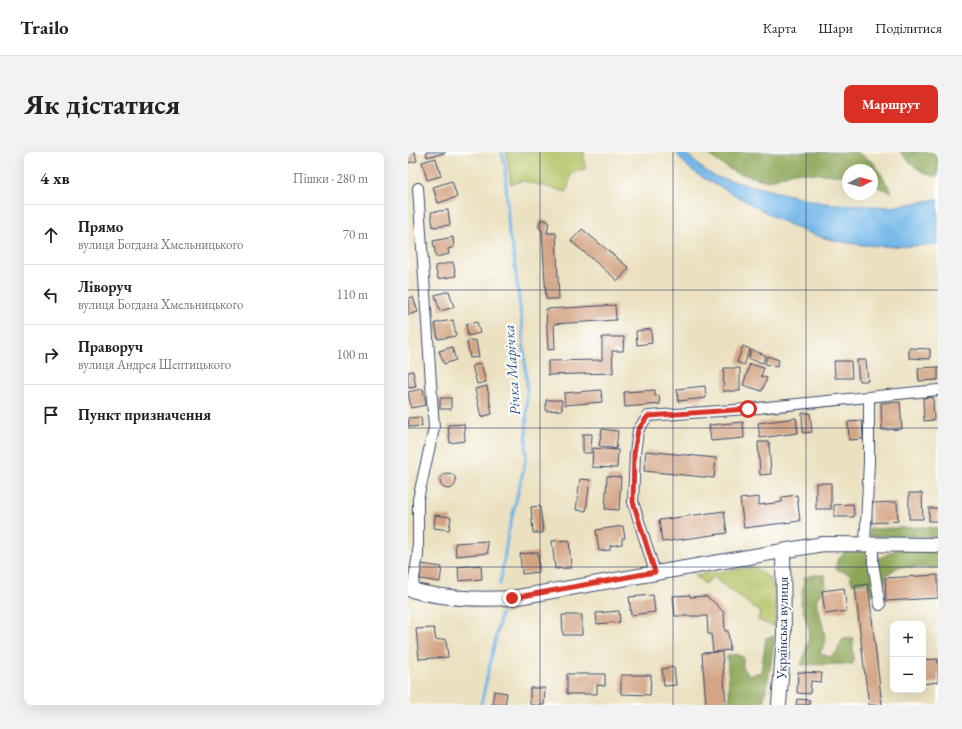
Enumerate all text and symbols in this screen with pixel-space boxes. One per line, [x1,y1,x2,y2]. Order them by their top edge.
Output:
text: Trailo [20,15,69,40]
text: Карта [763,19,796,37]
text: Шари [818,19,853,37]
text: Поділитися [875,19,942,37]
button: Маршрут [844,85,938,123]
text: Як дістатися [24,86,180,122]
north arrow [842,164,878,200]
text: 4 хв [40,167,70,189]
text: Пішки · 280 m [293,170,368,187]
text: Прямо [78,217,123,236]
icon: ahead [40,224,62,246]
text: 70 m [343,226,368,243]
text: вулиця Богдана Хмельницького [78,236,243,253]
text: Ліворуч [78,277,132,296]
icon: left [40,284,62,306]
text: 110 m [337,286,368,303]
text: вулиця Богдана Хмельницького [78,296,243,313]
water label: Річка Марічка [499,324,524,416]
text: Праворуч [78,337,143,356]
icon: right [40,344,62,366]
text: 100 m [337,346,368,363]
text: вулиця Андрея Шептицького [78,356,231,373]
route start [739,400,757,418]
icon: arrive [40,404,62,426]
text: Пункт призначення [78,405,211,424]
street label: Українська вулиця [772,577,792,680]
route end [503,589,521,607]
map controls [890,621,926,693]
button: + [890,621,926,657]
button: − [890,657,926,693]

